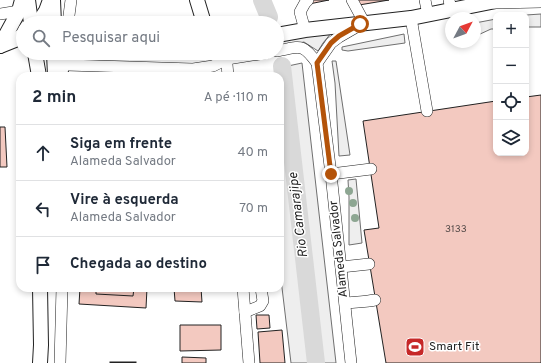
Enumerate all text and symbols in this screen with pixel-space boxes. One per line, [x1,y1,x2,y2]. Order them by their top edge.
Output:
north arrow [445,12,481,48]
map controls [493,12,529,156]
button: + [493,12,529,48]
route start [351,15,369,33]
search box [16,16,284,60]
icon: search [30,27,52,49]
text: Pesquisar aqui [62,29,160,48]
button: − [493,48,529,84]
button: locate [493,84,529,120]
text: 2 min [32,87,76,109]
text: A pé · 110 m [204,90,268,106]
button: layers [493,120,529,156]
text: Siga em frente [70,135,172,154]
icon: ahead [32,142,54,164]
text: 40 m [238,145,268,161]
text: Alameda Salvador [70,154,176,170]
route end [322,165,340,183]
water label: Rio Camarajipe [286,171,312,258]
text: Vire à esquerda [70,191,179,210]
icon: left [32,198,54,220]
street label: Alameda Salvador [326,199,352,298]
text: 70 m [239,201,268,217]
text: Alameda Salvador [70,210,176,226]
house number: 3133 [445,223,467,236]
icon: arrive [32,254,54,276]
text: Chegada ao destino [70,255,207,274]
sports icon: Smart Fit [404,336,426,358]
place label: Smart Fit [429,339,479,355]

